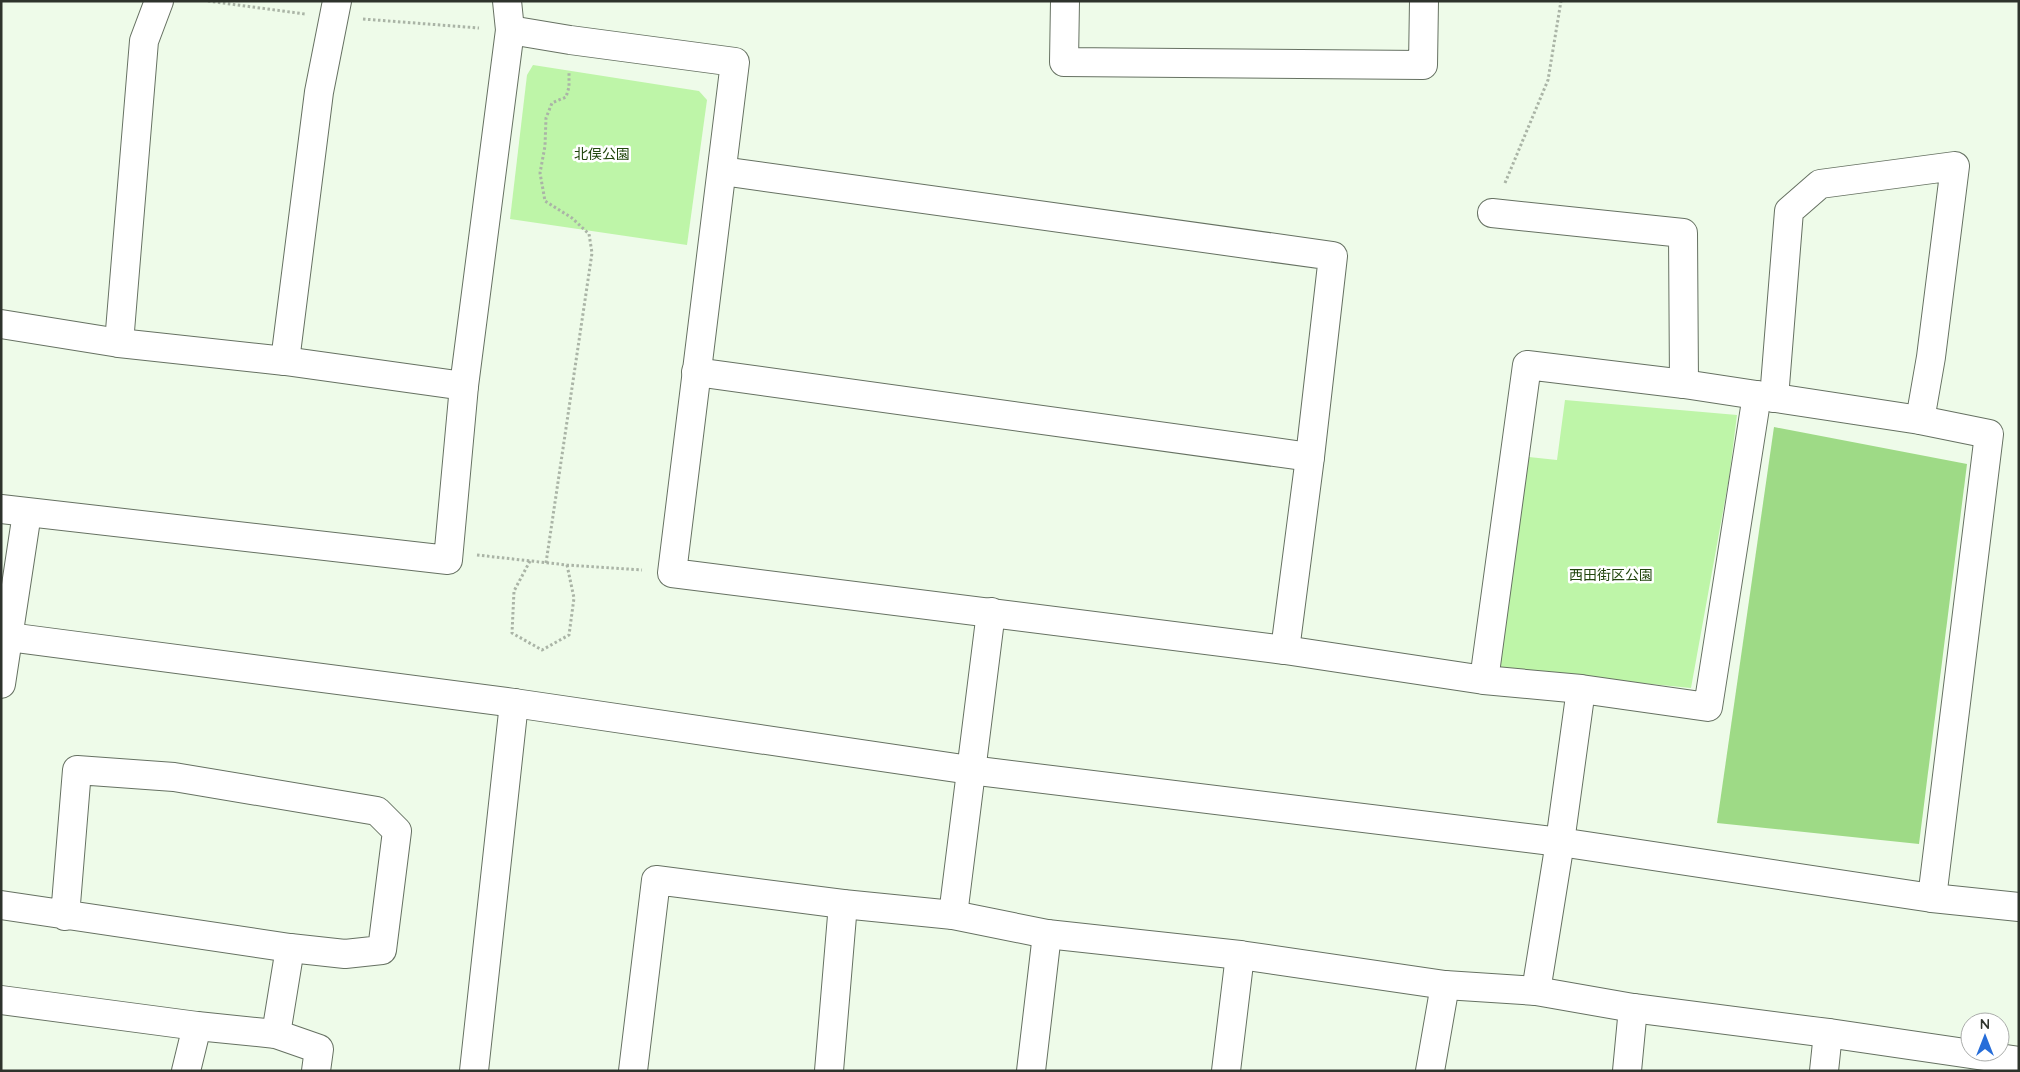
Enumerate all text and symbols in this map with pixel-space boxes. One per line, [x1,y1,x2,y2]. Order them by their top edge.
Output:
park label: 北俣公園 [574,145,630,163]
park label: 西田街区公園 [1569,566,1653,584]
north arrow [1960,1012,2010,1062]
text: N [1980,1015,1990,1033]

